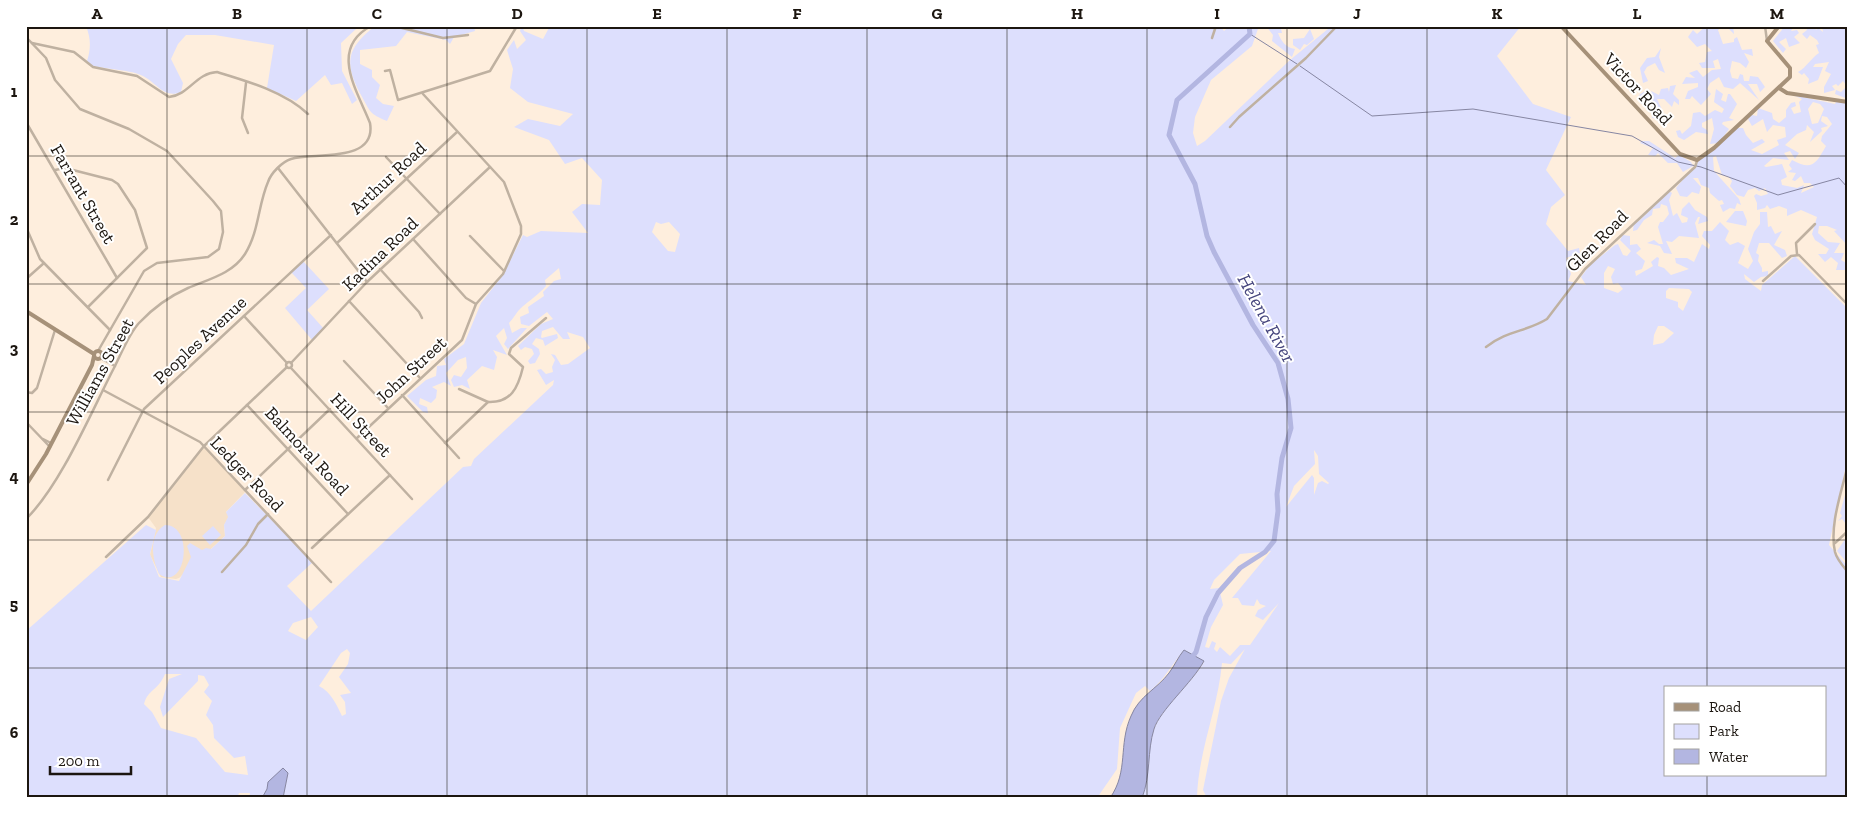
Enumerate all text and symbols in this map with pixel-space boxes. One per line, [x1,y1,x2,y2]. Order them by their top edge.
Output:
text: A [92,4,103,23]
text: B [232,4,242,23]
text: C [372,4,382,23]
text: D [511,4,523,23]
text: E [652,4,662,23]
text: F [792,4,802,23]
text: G [932,4,943,23]
text: H [1071,4,1083,23]
text: I [1214,4,1220,23]
text: J [1353,4,1361,23]
text: K [1492,4,1503,23]
text: L [1633,4,1642,23]
text: M [1770,4,1784,23]
street label: Victor Road [1598,48,1677,130]
text: 1 [11,82,18,101]
street label: Arthur Road [345,137,431,219]
street label: Farrant Street [46,141,120,248]
street label: Glen Road [1561,205,1633,277]
text: 2 [10,210,19,229]
street label: Kadina Road [337,212,423,296]
water label: Helena River [1233,270,1301,367]
street label: Peoples Avenue [149,291,251,389]
street label: Williams Street [61,314,139,430]
street label: John Street [371,331,451,408]
text: 3 [10,339,19,358]
street label: Hill Street [326,388,396,462]
street label: Balmoral Road [260,402,354,500]
street label: Ledger Road [206,432,289,516]
text: 4 [9,467,19,486]
text: 5 [10,595,18,614]
legend [1664,686,1826,776]
text: Road [1709,698,1742,716]
text: Park [1709,722,1739,740]
text: 6 [10,723,19,742]
scale bar [50,744,131,776]
text: Water [1709,748,1749,766]
text: 200 m [58,752,99,770]

